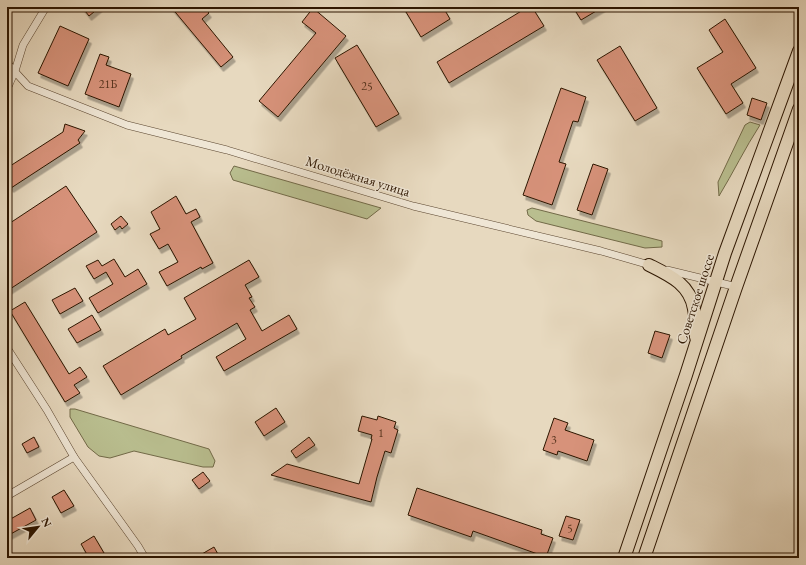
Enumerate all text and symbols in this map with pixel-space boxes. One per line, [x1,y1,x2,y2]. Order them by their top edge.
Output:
house number: 21Б [99,76,117,92]
house number: 25 [361,78,373,94]
street label: Молодёжная улица [304,152,413,201]
street label: Советское шоссе [672,251,718,346]
house number: 1 [378,425,384,441]
house number: 3 [551,432,557,448]
north arrow [18,507,58,547]
text: N [38,515,55,530]
house number: 5 [567,520,573,536]

